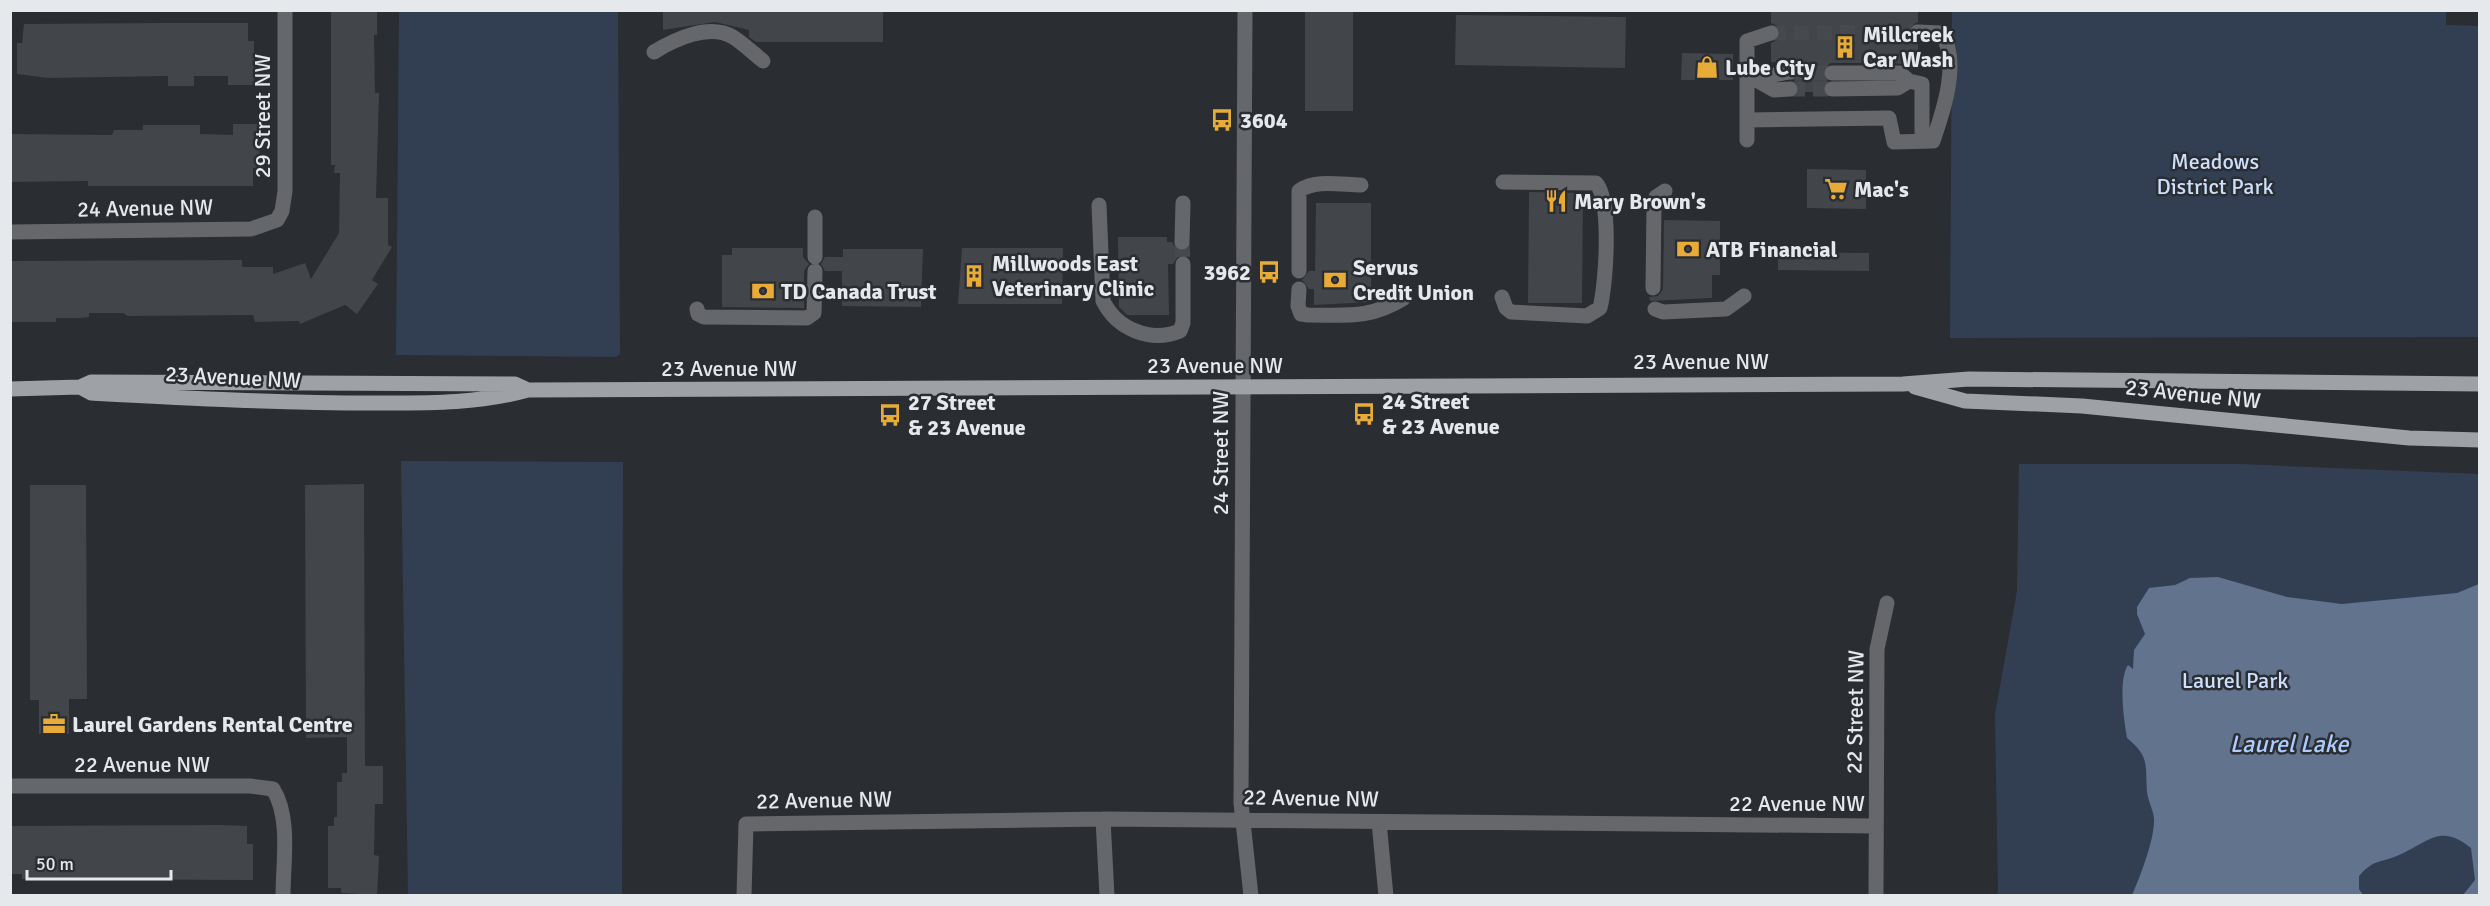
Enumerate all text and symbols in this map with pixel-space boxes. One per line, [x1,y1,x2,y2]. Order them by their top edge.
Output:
place label: Millcreek Car Wash [1863,21,1954,73]
building icon: Millcreek Car Wash [1832,34,1858,60]
street label: 29 Street NW [249,54,276,178]
shop icon: Lube City [1694,54,1720,80]
place label: Lube City [1725,54,1815,81]
bus stop icon: 3604 [1209,107,1235,133]
place label: 3604 [1240,107,1288,134]
park label: Meadows District Park [2156,148,2274,200]
supermarket icon: Mac's [1823,176,1849,202]
place label: Mac's [1854,176,1909,203]
restaurant icon: Mary Brown's [1543,188,1569,214]
place label: Mary Brown's [1574,188,1706,215]
street label: 24 Avenue NW [77,193,213,223]
bank icon: ATB Financial [1675,236,1701,262]
place label: ATB Financial [1706,236,1837,263]
place label: Millwoods East Veterinary Clinic [992,250,1154,302]
place label: Servus Credit Union [1353,254,1474,306]
place label: 3962 [1203,259,1251,286]
bus stop icon: 3962 [1256,259,1282,285]
building icon: Millwoods East Veterinary Clinic [961,263,987,289]
bank icon: Servus Credit Union [1322,267,1348,293]
bank icon: TD Canada Trust [750,278,776,304]
place label: TD Canada Trust [781,278,937,305]
street label: 23 Avenue NW [1633,348,1769,375]
street label: 23 Avenue NW [1147,352,1283,379]
street label: 23 Avenue NW [661,355,797,382]
street label: 23 Avenue NW [164,360,302,394]
street label: 23 Avenue NW [2124,373,2262,415]
place label: 24 Street & 23 Avenue [1382,388,1500,440]
place label: 27 Street & 23 Avenue [908,389,1026,441]
street label: 24 Street NW [1207,391,1234,515]
bus stop icon: 24 Street & 23 Avenue [1351,401,1377,427]
bus stop icon: 27 Street & 23 Avenue [877,402,903,428]
street label: 22 Street NW [1840,649,1870,774]
park label: Laurel Park [2182,667,2288,694]
office icon: Laurel Gardens Rental Centre [41,711,67,737]
place label: Laurel Gardens Rental Centre [72,711,353,738]
water label: Laurel Lake [2230,729,2349,759]
street label: 22 Avenue NW [74,751,210,778]
street label: 22 Avenue NW [1243,783,1379,813]
street label: 22 Avenue NW [756,785,892,815]
street label: 22 Avenue NW [1729,790,1865,817]
scale bar [27,843,171,881]
text: 50 m [36,853,74,875]

